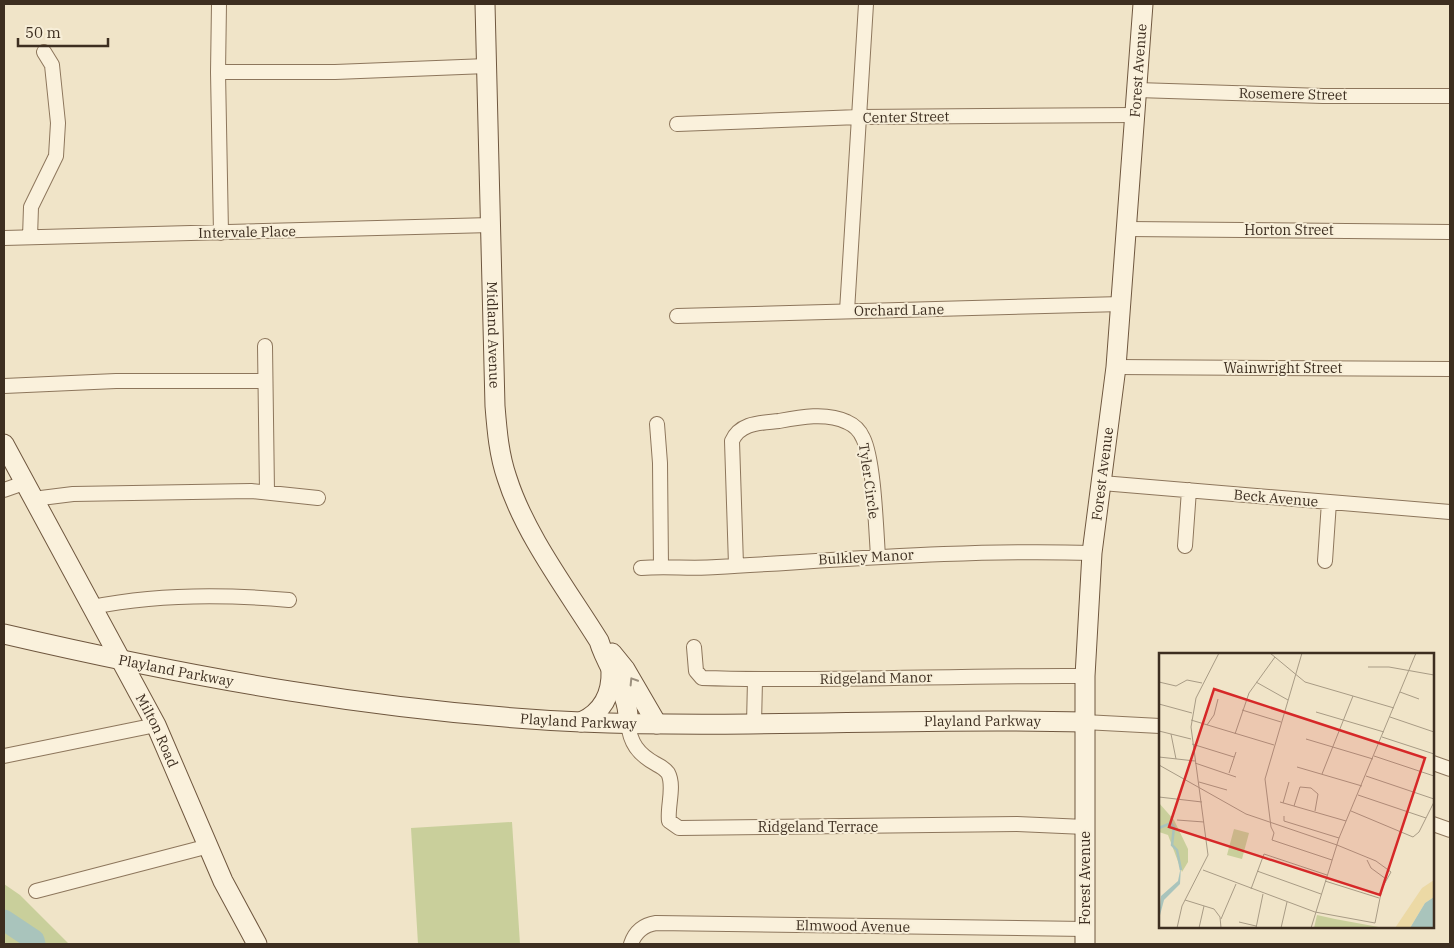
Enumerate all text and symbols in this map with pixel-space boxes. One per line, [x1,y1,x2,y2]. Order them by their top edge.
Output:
scale bar [18,15,108,47]
text: 50 m [25,23,61,42]
street label: Forest Avenue [1126,23,1151,118]
street label: Rosemere Street [1239,84,1347,104]
street label: Center Street [863,107,950,127]
street label: Horton Street [1244,221,1334,239]
street label: Intervale Place [198,222,296,242]
street label: Midland Avenue [483,281,504,389]
street label: Orchard Lane [854,300,944,320]
street label: Wainwright Street [1224,359,1343,377]
street label: Forest Avenue [1087,426,1117,522]
street label: Tyler Circle [855,442,883,520]
street label: Beck Avenue [1233,485,1319,511]
street label: Bulkley Manor [818,545,915,568]
street label: Playland Parkway [117,651,236,690]
inset map [1159,653,1434,928]
street label: Ridgeland Manor [819,668,933,688]
one-way arrow [629,678,639,687]
street label: Milton Road [132,691,182,771]
street label: Playland Parkway [520,709,638,733]
street label: Playland Parkway [924,712,1042,730]
street label: Ridgeland Terrace [758,818,878,836]
street label: Forest Avenue [1076,831,1094,925]
street label: Elmwood Avenue [796,916,910,936]

